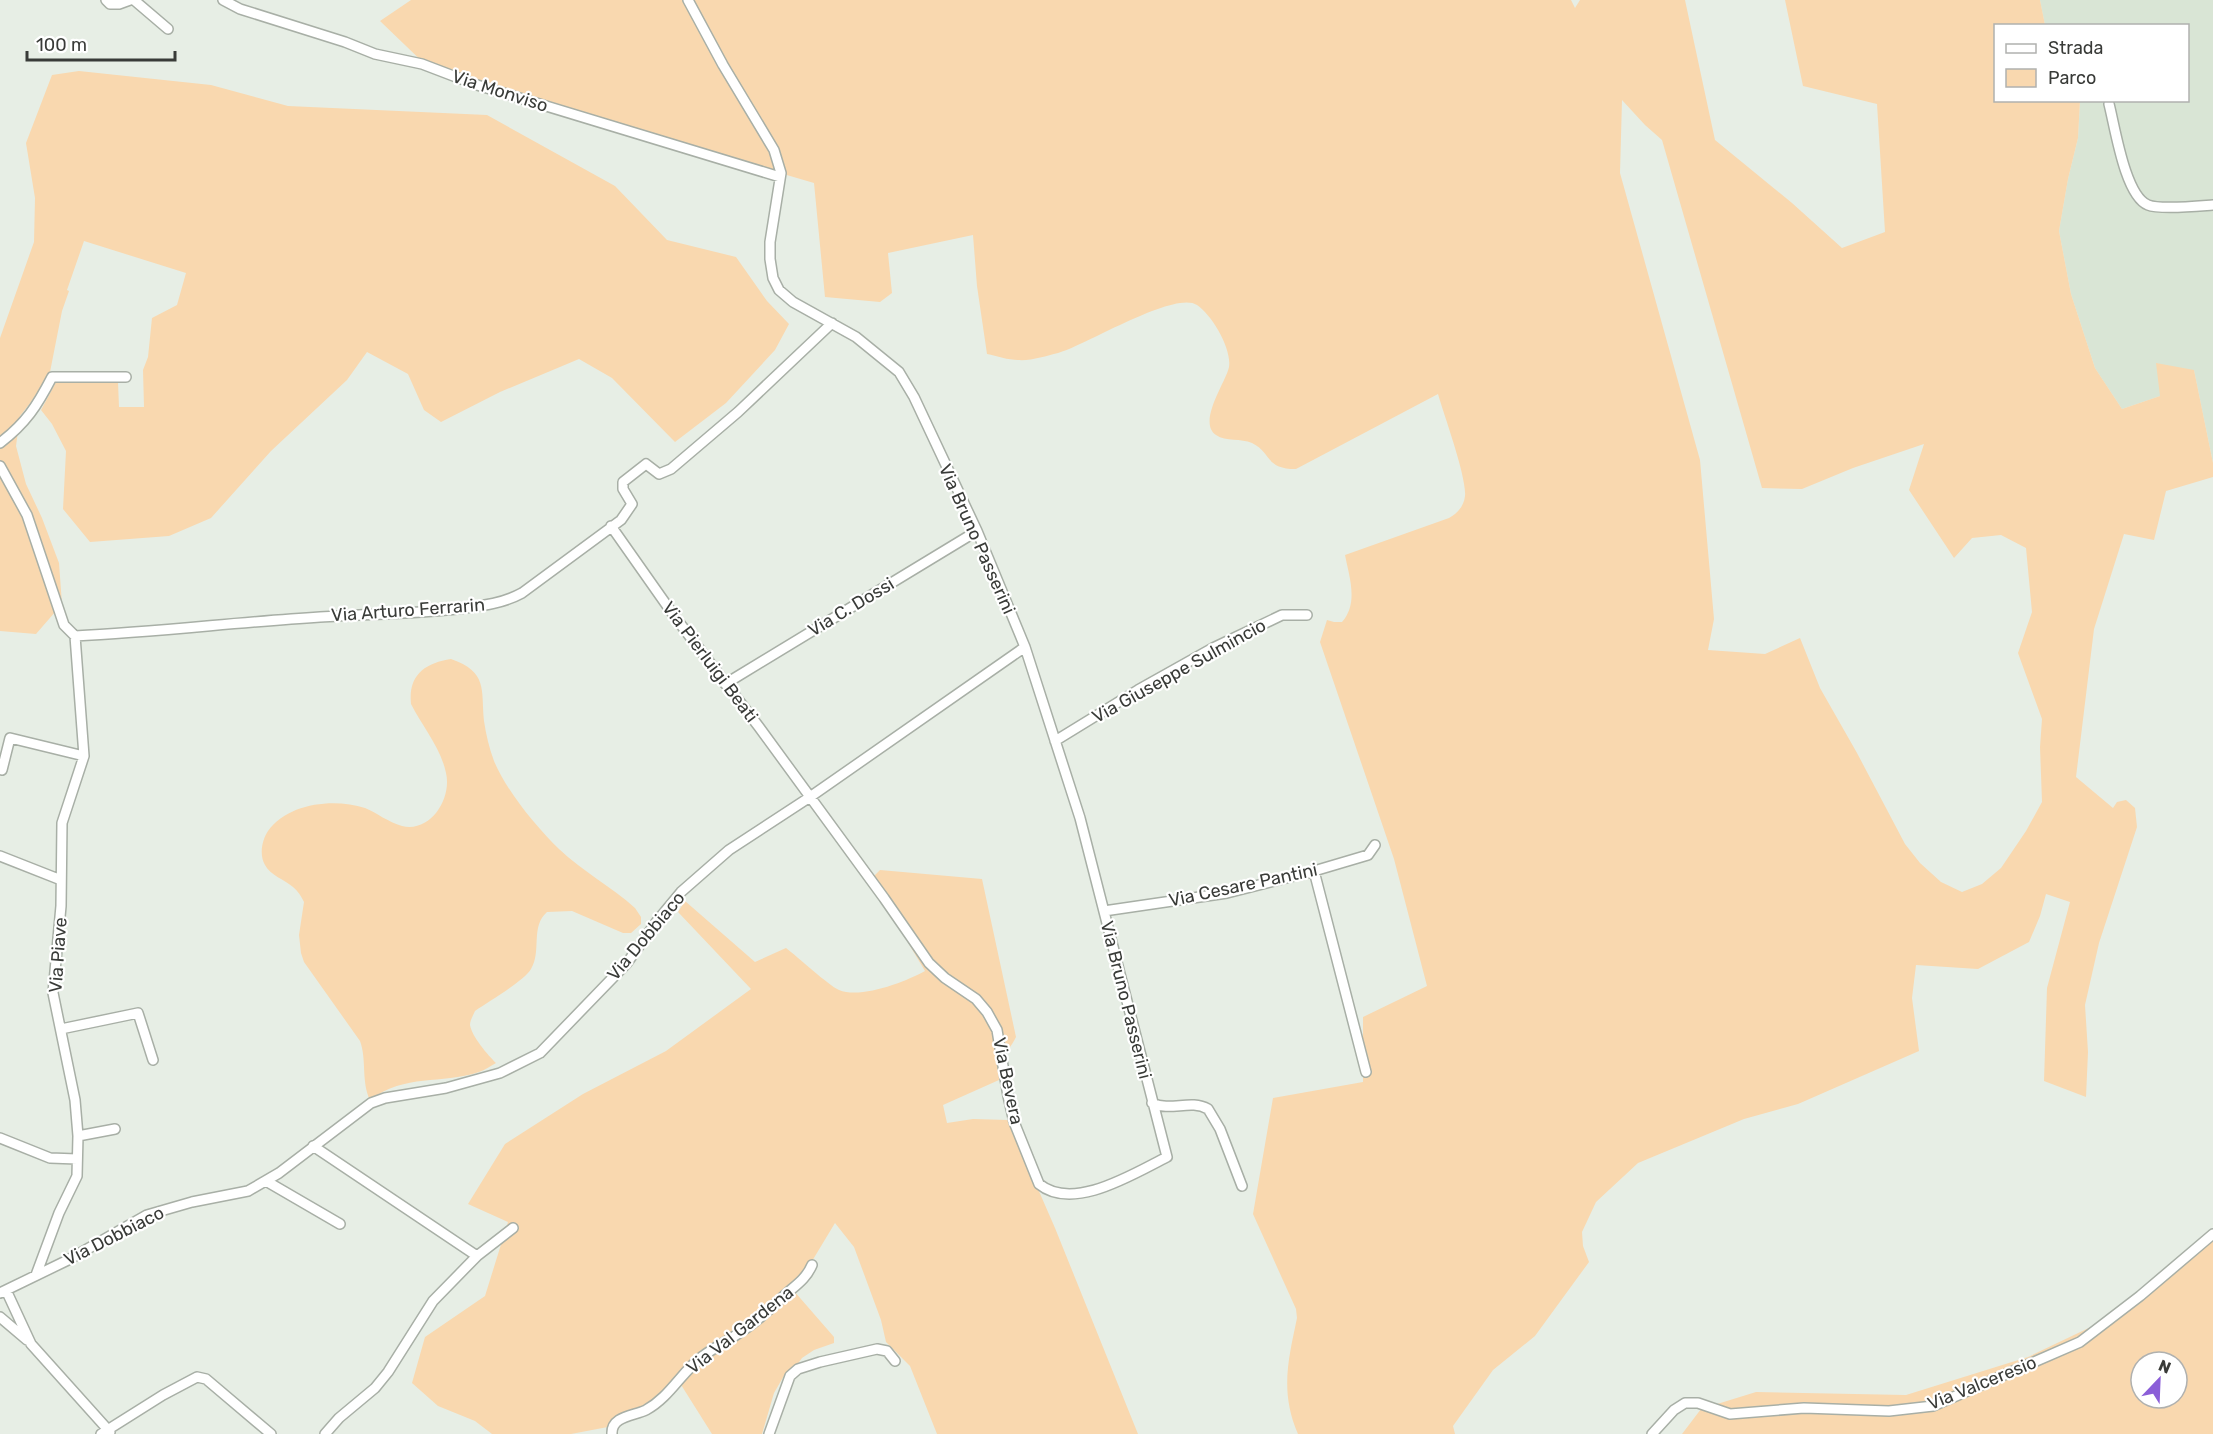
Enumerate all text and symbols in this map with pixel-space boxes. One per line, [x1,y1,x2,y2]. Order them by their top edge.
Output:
scale bar [27,24,176,62]
legend [1994,24,2189,102]
text: 100 m [36,34,87,56]
text: Strada [2048,37,2104,59]
street label: Via Monviso [449,65,551,117]
text: Parco [2048,67,2096,89]
street label: Via Bruno Passerini [934,461,1020,617]
street label: Via C. Dossi [804,573,898,641]
street label: Via Arturo Ferrarin [330,594,486,626]
street label: Via Pierluigi Beati [657,597,763,727]
street label: Via Giuseppe Sulmincio [1088,614,1270,728]
street label: Via Cesare Pantini [1167,858,1319,912]
street label: Via Dobbiaco [602,887,690,985]
street label: Via Piave [44,916,72,994]
street label: Via Bruno Passerini [1096,919,1156,1081]
street label: Via Bevera [988,1035,1028,1127]
street label: Via Dobbiaco [60,1201,168,1271]
street label: Via Val Gardena [682,1281,798,1379]
north arrow [2129,1350,2189,1410]
street label: Via Valceresio [1924,1351,2040,1415]
text: N [2156,1356,2174,1378]

